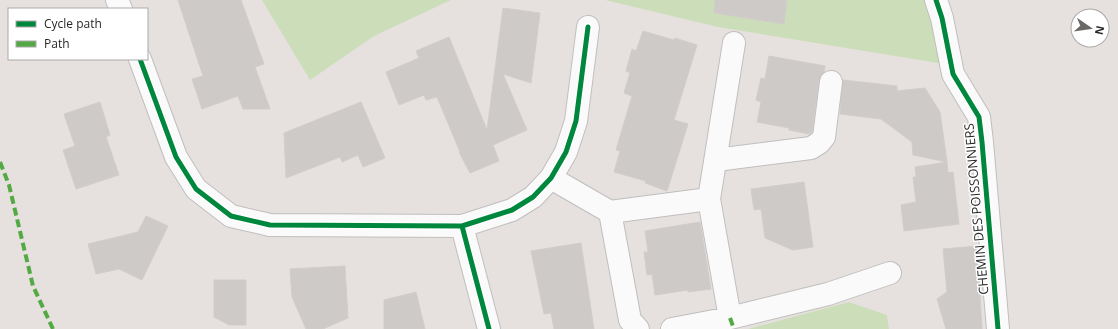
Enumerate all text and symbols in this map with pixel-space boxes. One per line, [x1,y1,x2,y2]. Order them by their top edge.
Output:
legend [8,8,148,60]
north arrow [1070,8,1110,48]
text: Cycle path [44,15,102,32]
text: N [1092,24,1109,36]
text: Path [44,35,70,52]
street label: CHEMIN DES POISSONNIERS [960,122,992,296]

